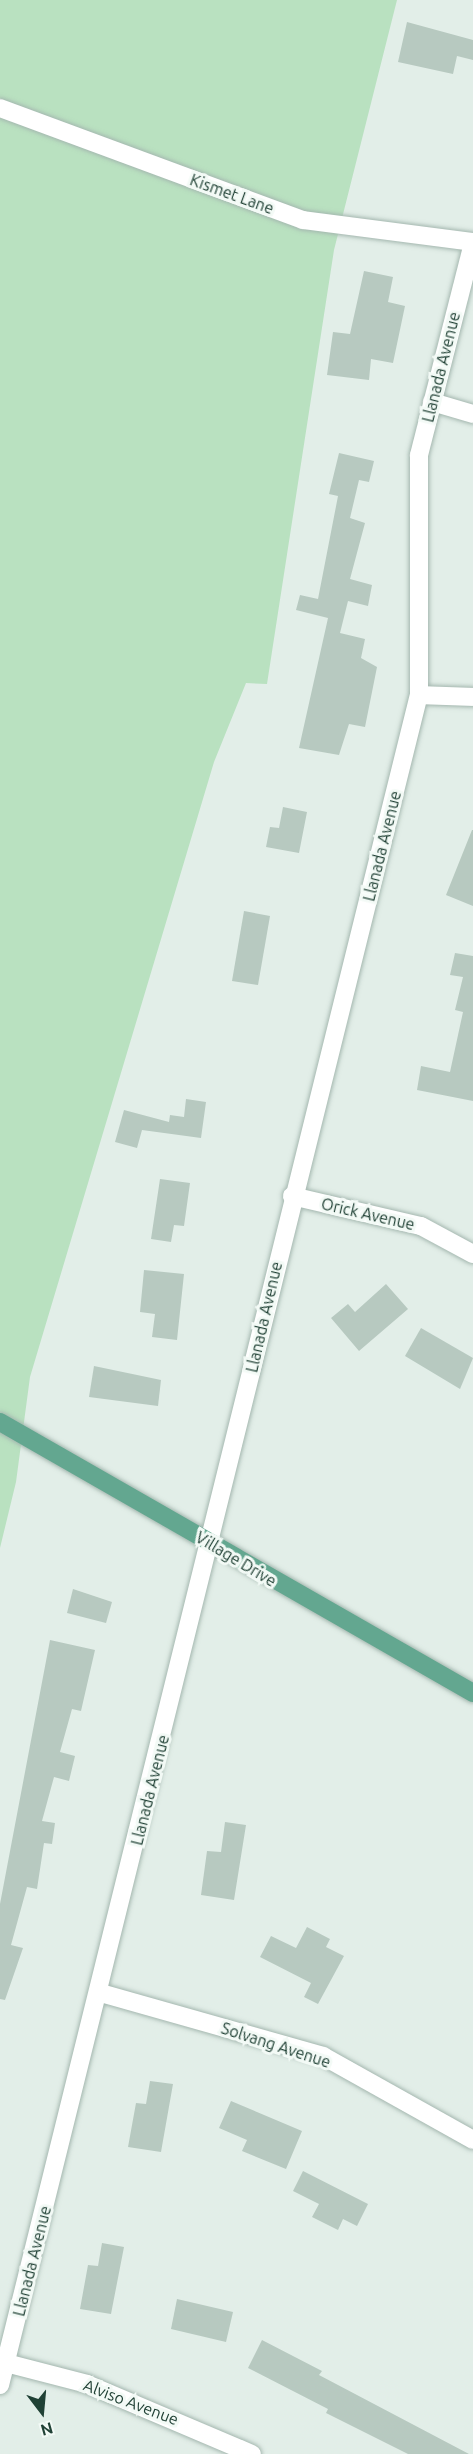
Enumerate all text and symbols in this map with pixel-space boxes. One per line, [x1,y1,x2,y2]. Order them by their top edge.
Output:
street label: Kismet Lane [187,170,277,218]
street label: Llanada Avenue [418,310,464,424]
street label: Llanada Avenue [359,789,405,903]
street label: Orick Avenue [319,1194,417,1234]
street label: Llanada Avenue [242,1260,286,1374]
street label: Village Drive [192,1527,280,1591]
street label: Llanada Avenue [127,1733,173,1847]
street label: Solvang Avenue [219,2018,333,2072]
street label: Llanada Avenue [9,2204,55,2318]
street label: Alviso Avenue [81,2375,181,2429]
north arrow [12,2382,72,2442]
text: N [39,2419,55,2440]

